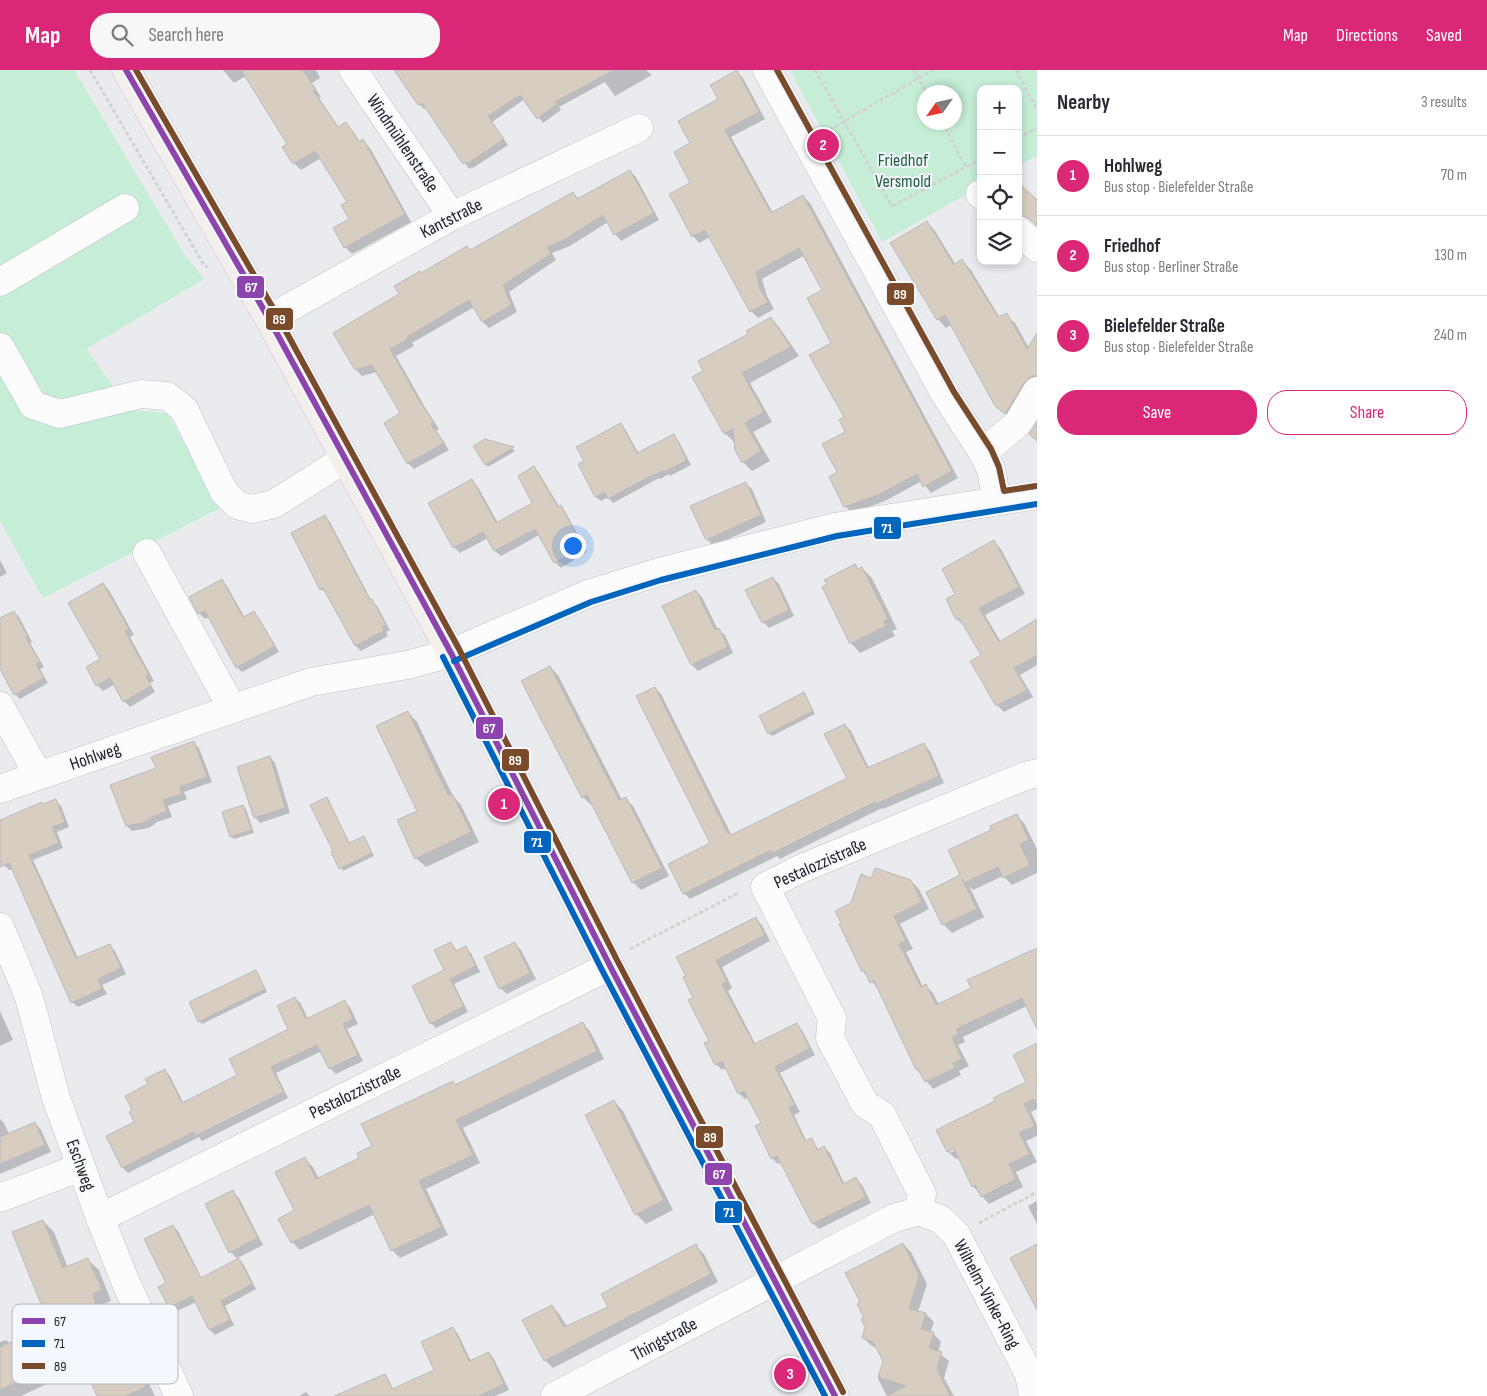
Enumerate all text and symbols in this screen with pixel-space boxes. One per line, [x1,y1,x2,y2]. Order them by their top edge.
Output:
search box [90,13,440,58]
text: Map [25,21,60,50]
icon: search [108,21,136,49]
text: Search here [148,24,224,47]
text: Map [1283,25,1308,46]
text: Directions [1336,25,1398,46]
text: Saved [1426,25,1462,46]
north arrow [917,85,962,130]
map controls [977,85,1022,265]
button: + [977,85,1022,130]
street label: Windmühlenstraße [362,90,443,196]
text: Nearby [1057,90,1110,115]
text: 3 results [1421,93,1467,112]
pin: 2 [807,126,839,164]
button: − [977,130,1022,175]
park label: Friedhof Versmold [875,150,931,192]
text: Hohlweg [1104,155,1162,178]
text: 1 [1070,166,1076,185]
text: 70 m [1441,166,1467,185]
button: locate [977,175,1022,220]
text: Bus stop · Bielefelder Straße [1104,178,1253,197]
street label: Kantstraße [417,194,486,243]
button: layers [977,220,1022,265]
text: Friedhof [1104,235,1161,258]
text: 2 [1069,246,1077,265]
text: 130 m [1435,246,1467,265]
text: Bus stop · Berliner Straße [1104,258,1238,277]
line badge: 67 [236,275,265,299]
text: 67 [245,279,258,296]
line badge: 89 [886,282,915,306]
text: 89 [893,286,907,303]
line badge: 89 [265,307,294,331]
text: 89 [272,311,286,328]
text: Bielefelder Straße [1104,315,1225,338]
text: 3 [1069,326,1077,345]
text: 240 m [1434,326,1467,345]
text: Bus stop · Bielefelder Straße [1104,338,1253,357]
button: Save [1057,390,1257,435]
button: Share [1267,390,1467,435]
line badge: 71 [873,516,902,540]
text: 71 [881,520,893,537]
your location [560,533,586,559]
line badge: 67 [475,716,504,740]
text: 67 [483,720,496,737]
street label: Hohlweg [67,738,123,775]
line badge: 89 [501,748,530,772]
text: 89 [508,752,522,769]
pin: 1 [488,785,520,823]
line badge: 71 [523,830,552,854]
text: 71 [531,834,543,851]
street label: Pestalozzistraße [771,834,870,893]
street label: Pestalozzistraße [306,1061,404,1124]
line badge: 89 [695,1125,724,1149]
text: 89 [703,1129,717,1146]
street label: Eschweg [62,1137,100,1194]
line badge: 67 [704,1162,733,1186]
text: 67 [713,1166,726,1183]
line badge: 71 [714,1200,743,1224]
text: 71 [723,1204,735,1221]
street label: Wilhelm-Vinke-Ring [949,1236,1024,1352]
legend [12,1304,178,1384]
text: 67 [54,1313,66,1330]
street label: Thingstraße [628,1313,701,1366]
text: 71 [54,1335,65,1352]
pin: 3 [774,1355,806,1393]
text: 89 [54,1358,66,1375]

